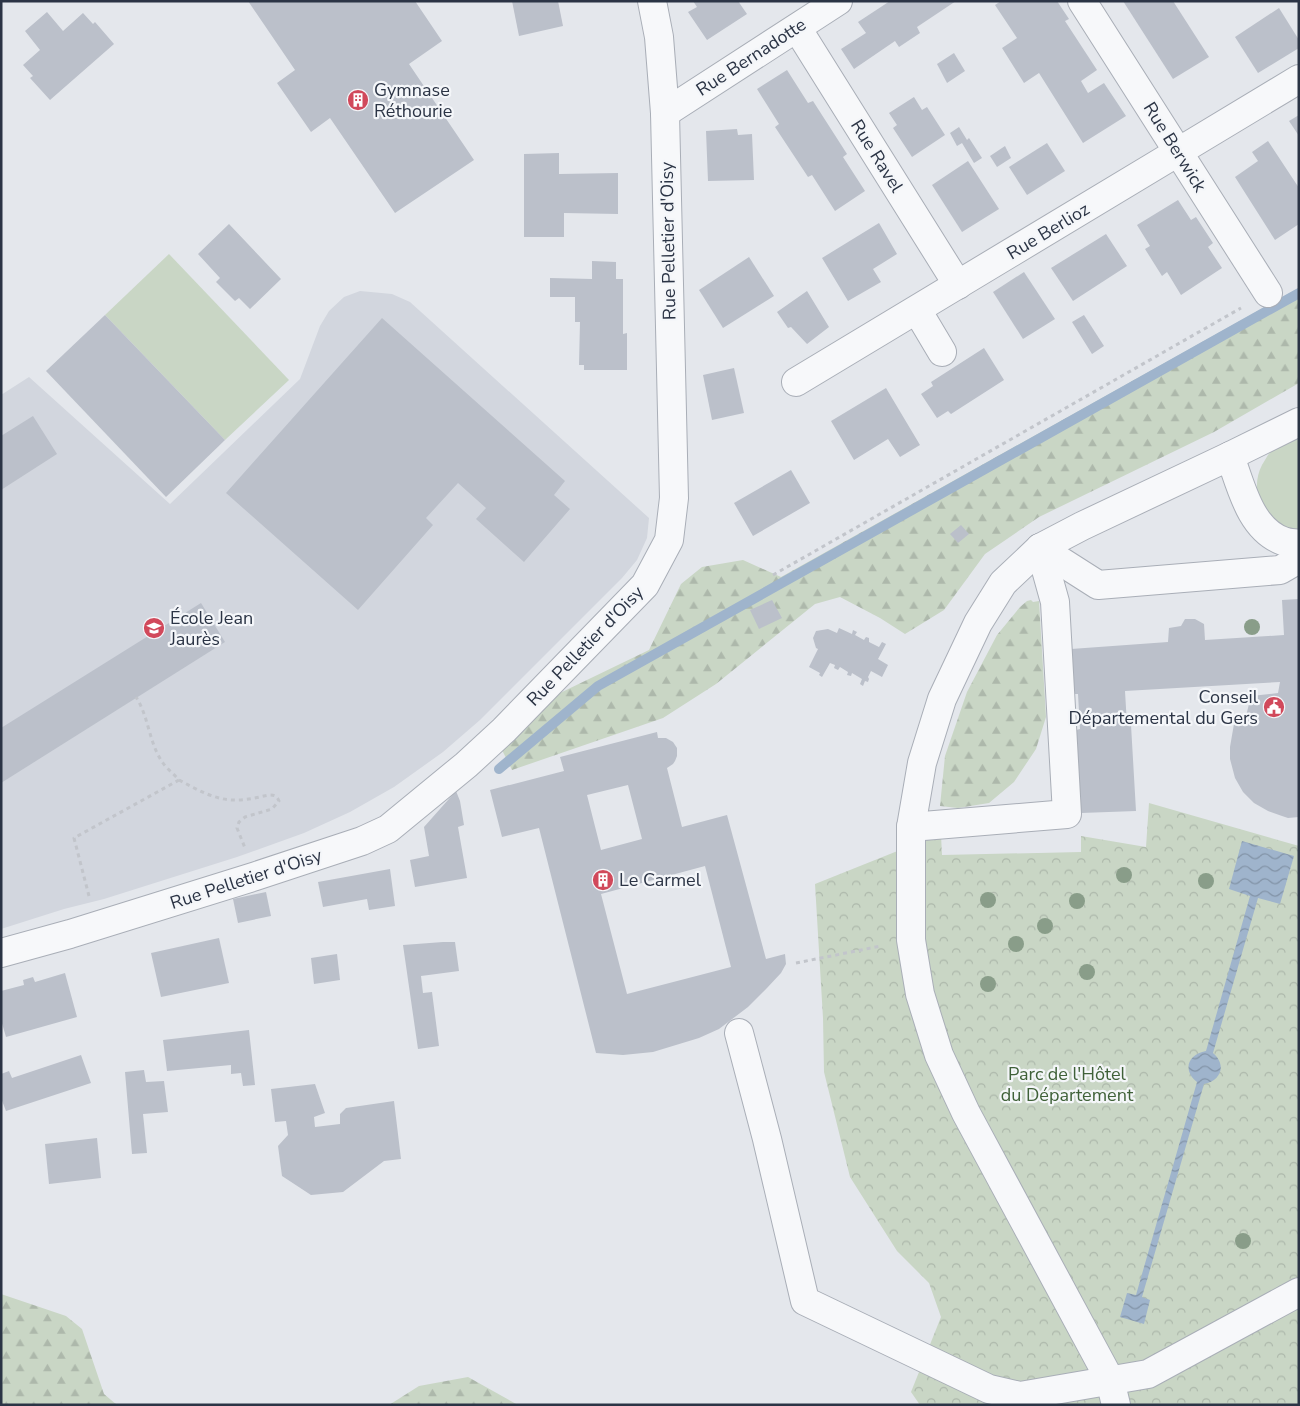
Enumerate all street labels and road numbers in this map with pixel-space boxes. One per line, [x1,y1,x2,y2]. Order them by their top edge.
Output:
street label: Rue Bernadotte [691,12,811,102]
street label: Rue Berwick [1138,98,1213,197]
street label: Rue Ravel [845,115,909,198]
street label: Rue Pelletier d'Oisy [655,161,681,320]
street label: Rue Berlioz [1002,197,1094,265]
street label: Rue Pelletier d'Oisy [521,580,649,711]
street label: Rue Pelletier d'Oisy [167,843,326,915]

